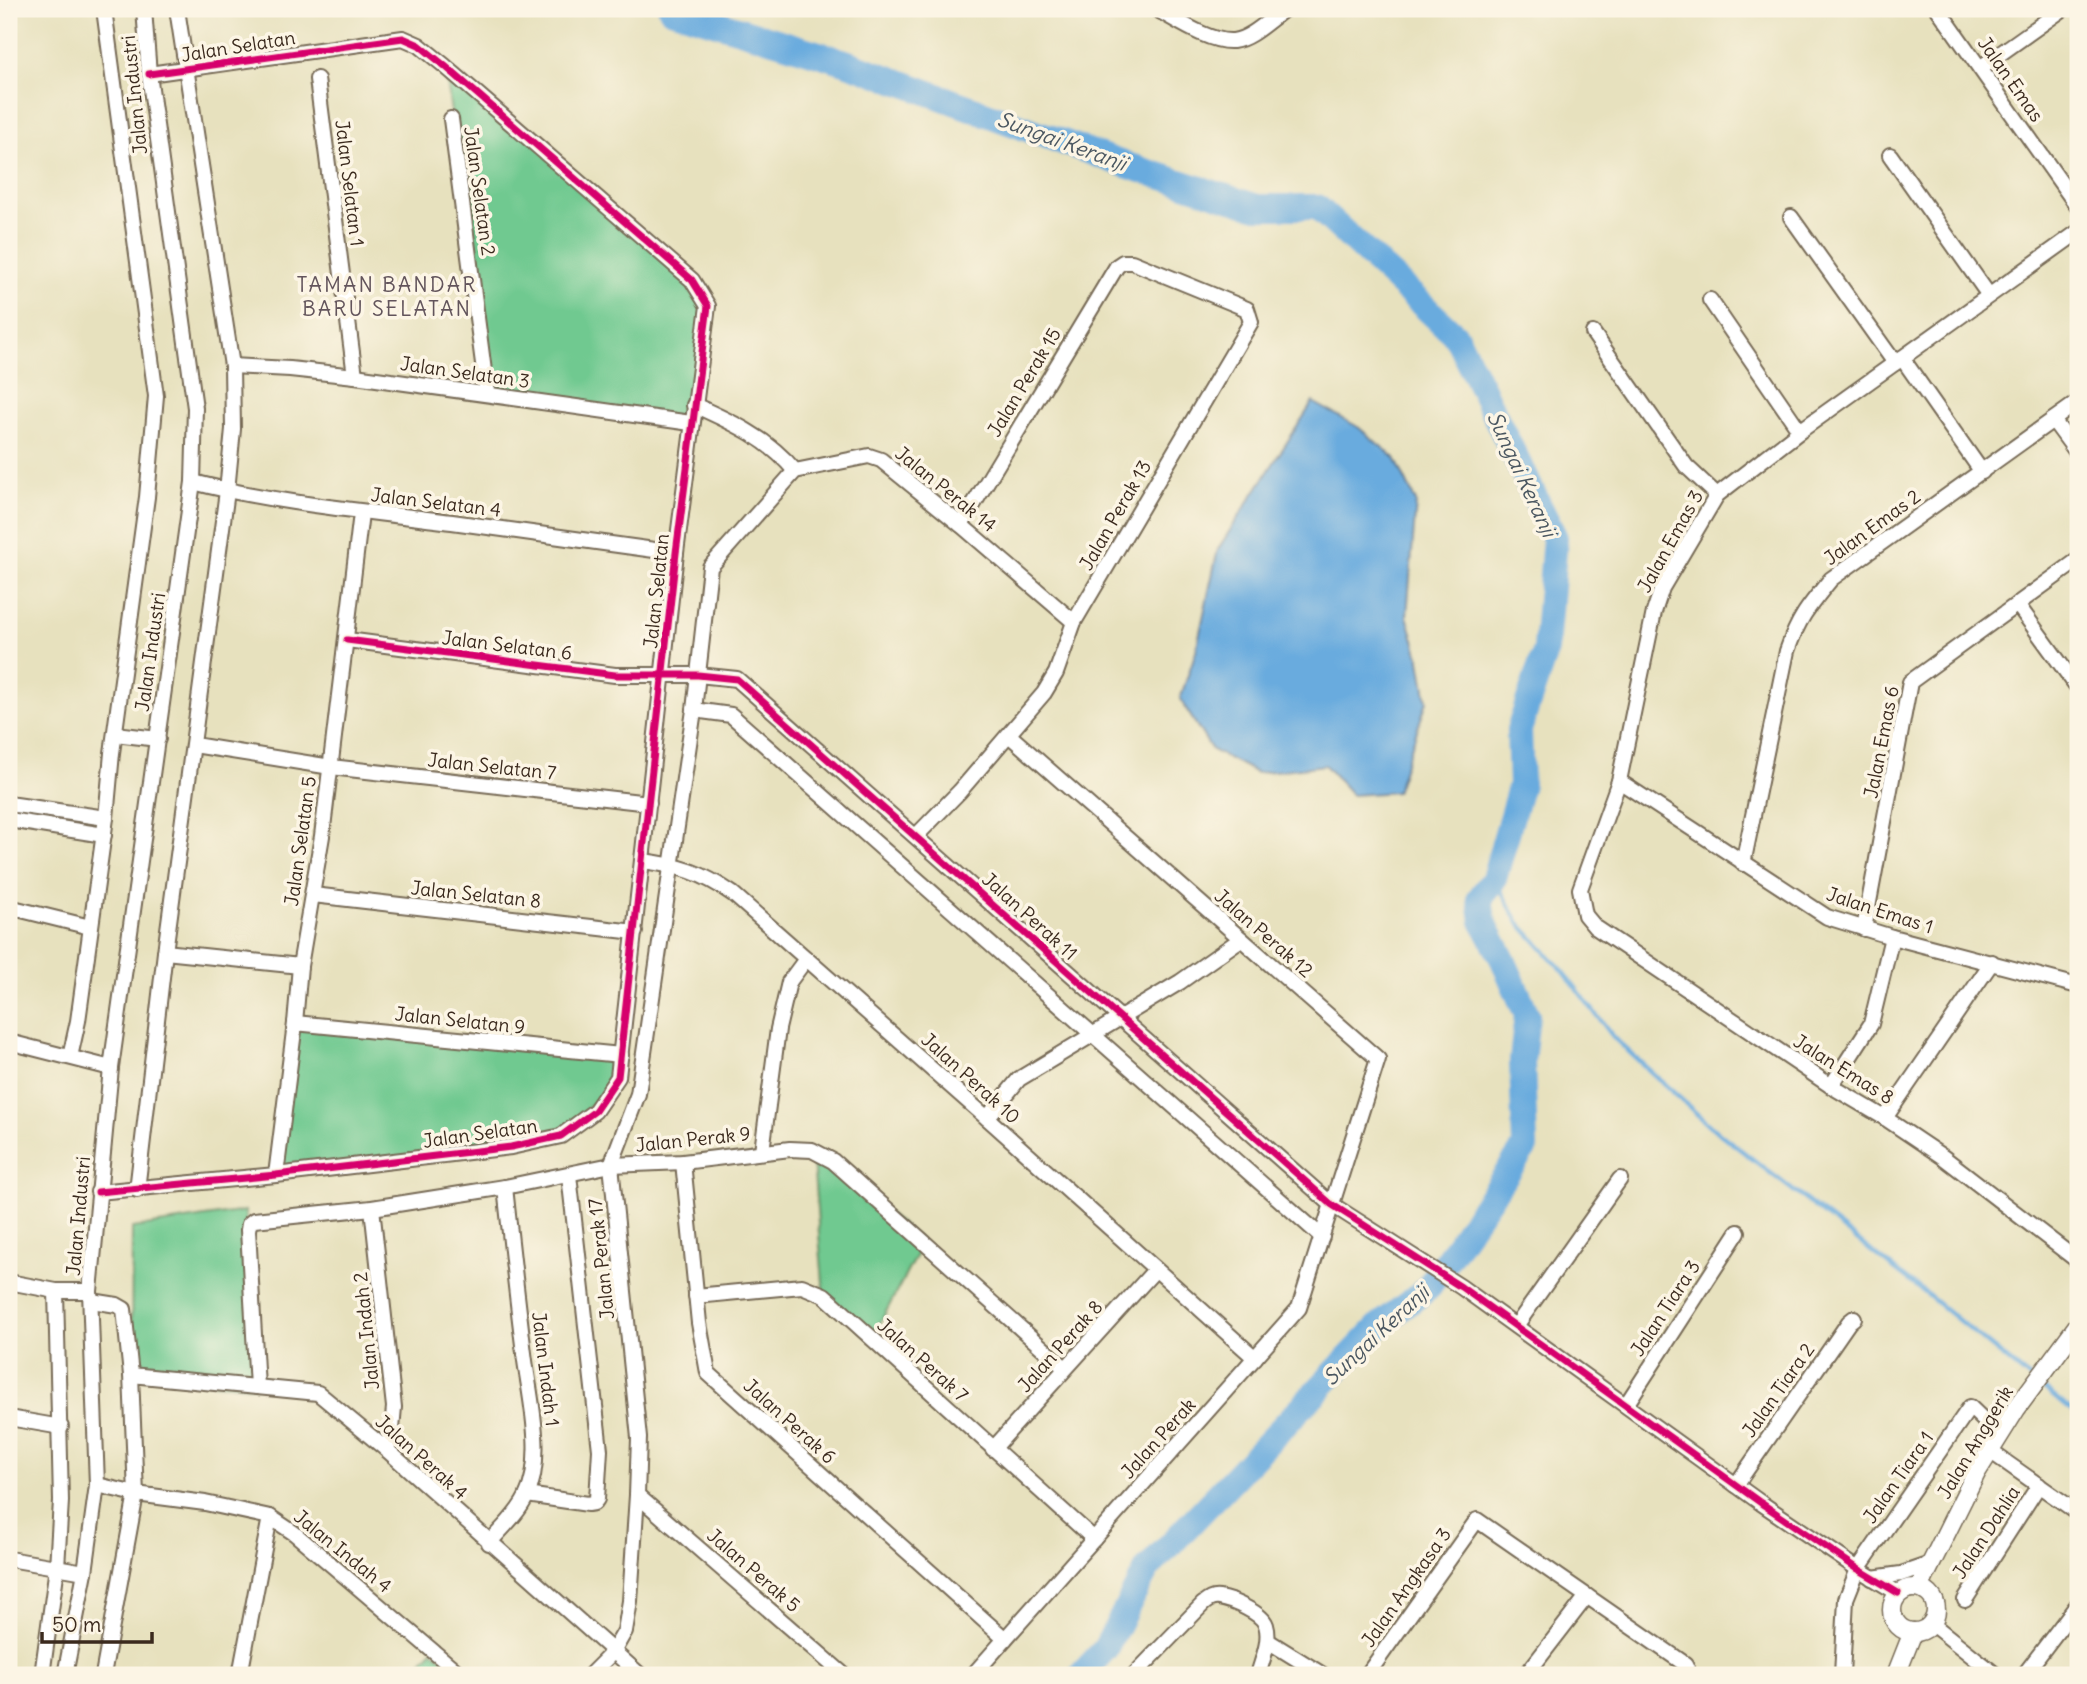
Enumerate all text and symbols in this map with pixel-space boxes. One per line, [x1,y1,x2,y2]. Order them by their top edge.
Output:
street label: Jalan Selatan [179,25,297,67]
street label: Jalan Emas [1973,32,2049,126]
street label: Jalan Industri [116,34,152,156]
water label: Sungai Keranji [994,105,1132,178]
street label: Jalan Selatan 1 [330,118,370,248]
street label: Jalan Selatan 2 [459,125,501,257]
district label: TAMAN BANDAR BARU SELATAN [296,271,478,322]
street label: Jalan Perak 15 [982,323,1066,441]
street label: Jalan Selatan 3 [399,351,531,393]
water label: Sungai Keranji [1481,407,1564,543]
street label: Jalan Perak 14 [891,441,1001,537]
street label: Jalan Perak 13 [1074,456,1156,574]
street label: Jalan Selatan 4 [370,482,502,522]
street label: Jalan Emas 2 [1819,484,1925,570]
street label: Jalan Emas 3 [1632,485,1708,597]
street label: Jalan Selatan [638,532,674,650]
street label: Jalan Industri [130,591,170,713]
street label: Jalan Selatan 6 [441,625,573,665]
street label: Jalan Emas 6 [1858,684,1904,800]
street label: Jalan Selatan 7 [427,747,557,785]
street label: Jalan Selatan 5 [279,775,321,907]
street label: Jalan Perak 11 [977,867,1083,965]
street label: Jalan Selatan 8 [410,875,542,913]
street label: Jalan Emas 1 [1824,882,1936,938]
street label: Jalan Perak 12 [1210,884,1318,982]
street label: Jalan Selatan 9 [394,1001,526,1039]
street label: Jalan Perak 10 [917,1027,1025,1129]
street label: Jalan Emas 8 [1789,1029,1899,1109]
street label: Jalan Selatan [421,1113,539,1153]
street label: Jalan Perak 9 [634,1121,752,1157]
street label: Jalan Industri [61,1155,95,1277]
street label: Jalan Perak 17 [583,1197,619,1321]
street label: Jalan Tiara 3 [1625,1255,1705,1361]
street label: Jalan Indah 2 [348,1271,384,1391]
water label: Sungai Keranji [1317,1277,1436,1391]
street label: Jalan Perak 8 [1012,1295,1108,1397]
street label: Jalan Indah 1 [527,1310,565,1428]
street label: Jalan Perak 7 [873,1313,973,1407]
street label: Jalan Tiara 2 [1737,1338,1819,1442]
street label: Jalan Perak 6 [739,1373,841,1469]
street label: Jalan Anggerik [1932,1381,2018,1503]
street label: Jalan Perak [1116,1393,1201,1483]
street label: Jalan Perak 4 [371,1409,473,1505]
street label: Jalan Tiara 1 [1858,1426,1938,1528]
street label: Jalan Dahlia [1947,1481,2025,1583]
street label: Jalan Indah 4 [289,1504,397,1598]
street label: Jalan Perak 5 [703,1523,805,1617]
street label: Jalan Angkasa 3 [1356,1523,1456,1651]
scale bar [42,1600,152,1644]
text: 50 m [52,1611,101,1638]

